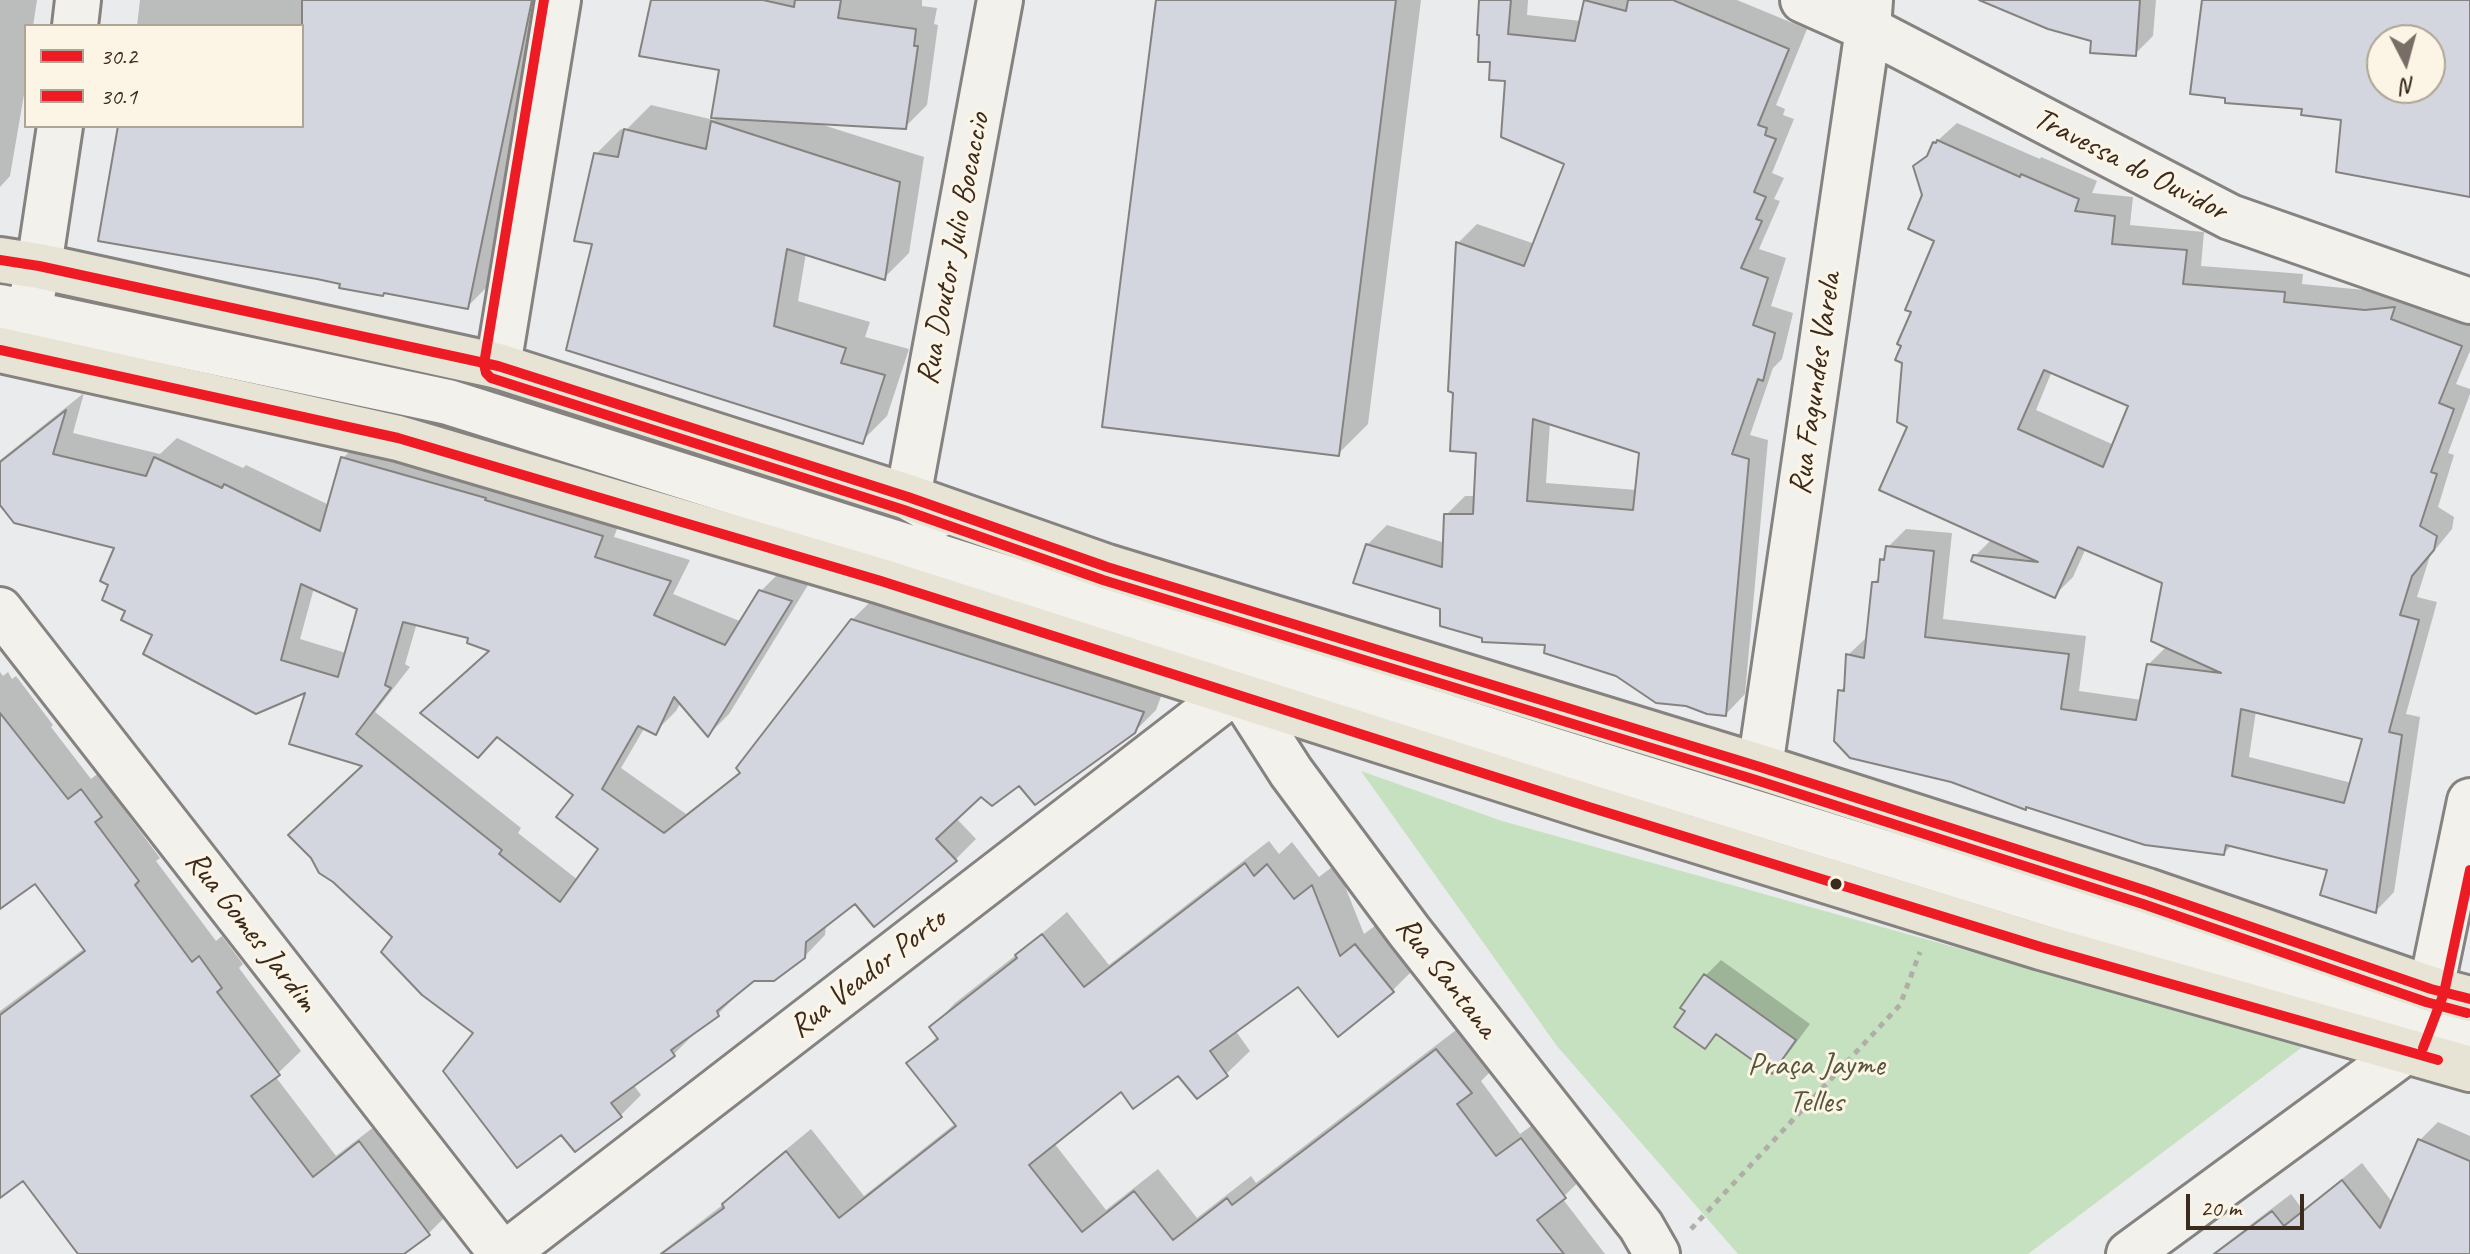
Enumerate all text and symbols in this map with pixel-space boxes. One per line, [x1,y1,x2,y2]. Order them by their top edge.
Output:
legend [24,24,304,128]
north arrow [2366,24,2446,104]
text: 30.2 [100,41,137,71]
text: N [2400,71,2417,101]
text: 30.1 [100,81,137,111]
street label: Travessa do Ouvidor [2027,100,2233,230]
street label: Rua Doutor Julio Bocaccio [909,110,999,388]
street label: Rua Fagundes Varela [1781,270,1851,498]
street label: Rua Gomes Jardim [176,844,326,1020]
unlabelled marker [1828,876,1844,892]
street label: Rua Veador Porto [782,901,954,1047]
street label: Rua Santana [1387,910,1505,1046]
park label: Praça Jayme Telles [1748,1047,1884,1122]
scale bar [2190,1178,2308,1228]
text: 20 m [2200,1193,2241,1223]

